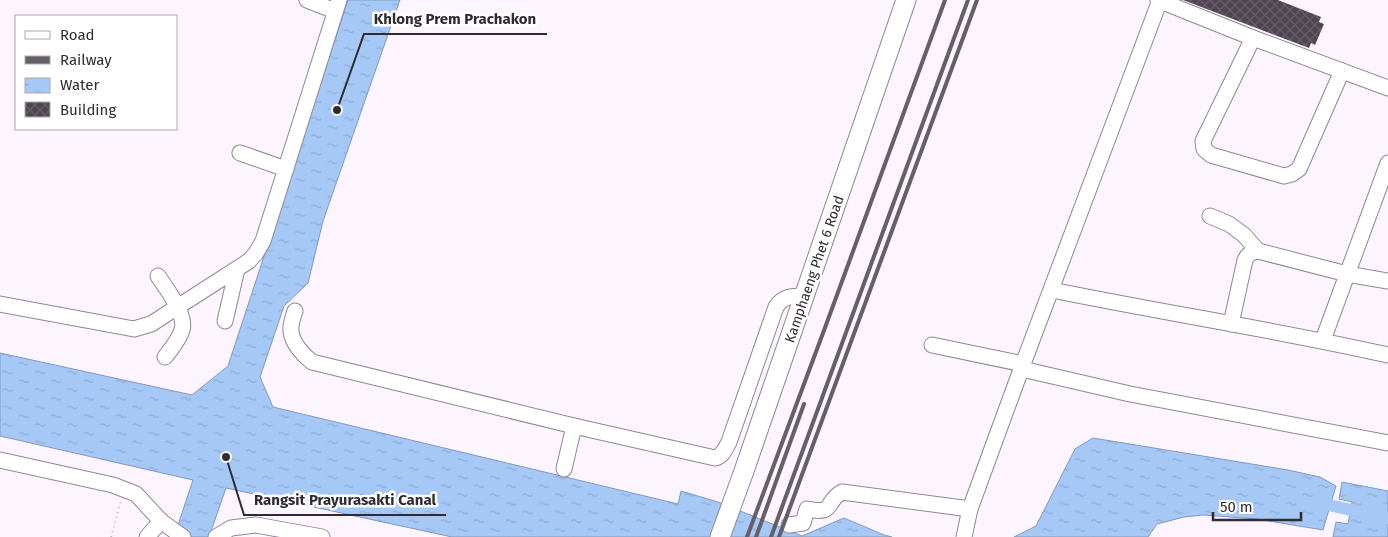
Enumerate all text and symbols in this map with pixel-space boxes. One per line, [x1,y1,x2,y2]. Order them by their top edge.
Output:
callout: Khlong Prem Prachakon [364,4,547,34]
text: Khlong Prem Prachakon [374,10,536,28]
legend [15,15,178,130]
text: Road [60,26,95,44]
text: Railway [60,51,112,69]
text: Water [60,76,99,94]
text: Building [60,101,116,119]
street label: Kamphaeng Phet 6 Road [781,193,848,345]
callout: Rangsit Prayurasakti Canal [244,485,446,515]
scale bar [1213,490,1300,522]
text: Rangsit Prayurasakti Canal [254,491,437,509]
text: 50 m [1220,498,1253,516]

